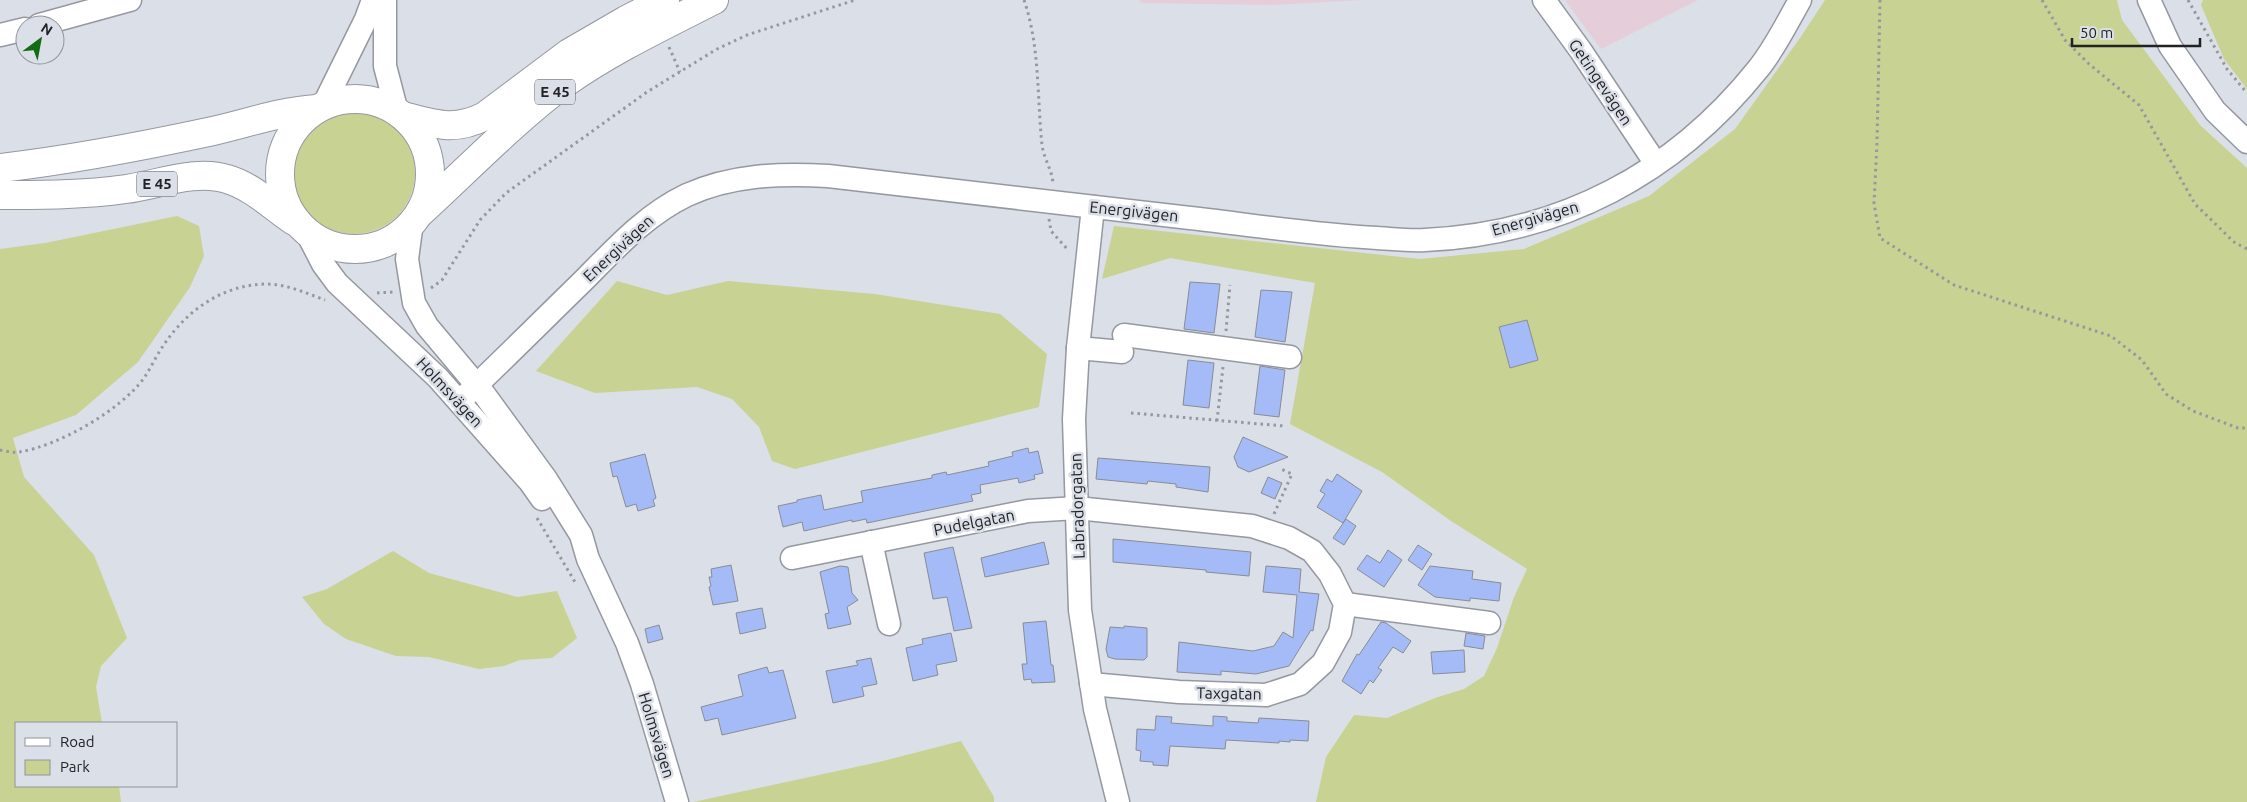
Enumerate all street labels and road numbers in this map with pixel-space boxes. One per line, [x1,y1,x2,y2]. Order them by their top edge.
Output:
street label: Getingevägen [1566,36,1636,128]
road number: E 45 [535,80,575,104]
road number: E 45 [137,172,177,196]
street label: Energivägen [1089,197,1179,225]
street label: Energivägen [1490,197,1580,239]
street label: Energivägen [579,211,657,285]
street label: Holmsvägen [413,353,487,431]
street label: Labradorgatan [1066,453,1088,559]
street label: Pudelgatan [932,505,1016,539]
street label: Taxgatan [1196,683,1262,703]
street label: Holmsvägen [635,690,679,780]

